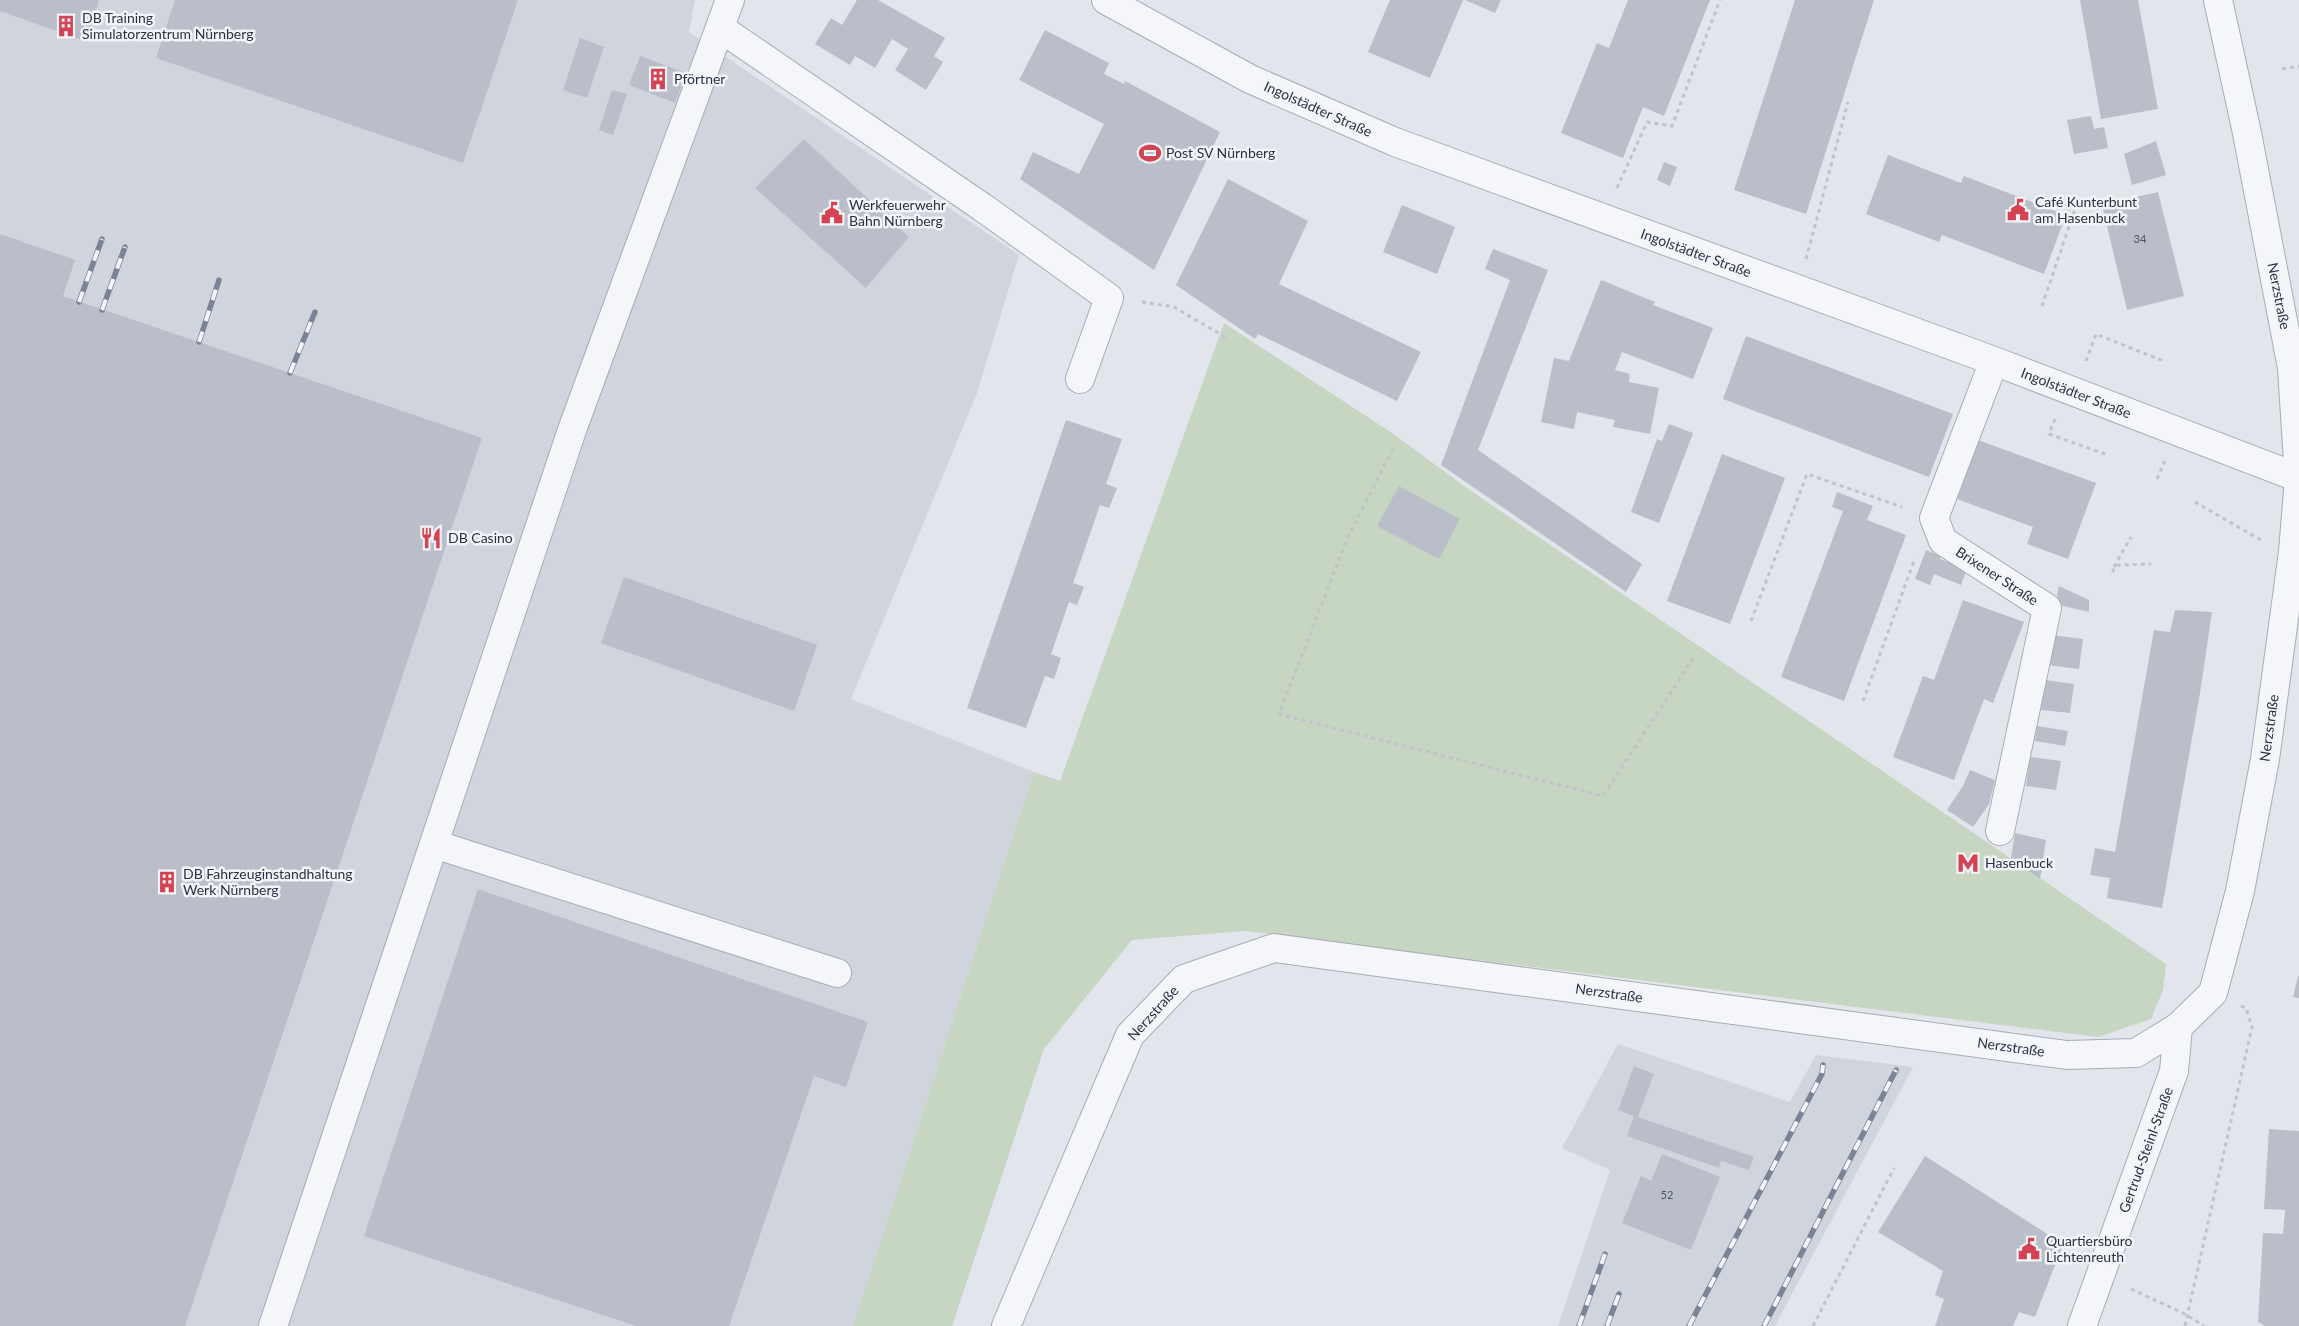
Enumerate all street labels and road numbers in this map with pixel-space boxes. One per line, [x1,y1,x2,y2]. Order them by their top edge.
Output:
street label: Ingolstädter Straße [1262,77,1375,140]
street label: Ingolstädter Straße [1639,225,1754,280]
street label: Nerzstraße [2265,261,2294,331]
street label: Ingolstädter Straße [2019,364,2134,421]
street label: Brixener Straße [1953,543,2042,609]
street label: Nerzstraße [2255,693,2282,763]
street label: Nerzstraße [1574,979,1644,1006]
street label: Nerzstraße [1124,982,1182,1044]
street label: Nerzstraße [1976,1033,2046,1060]
street label: Gertrud-Steinl-Straße [2115,1085,2176,1215]

